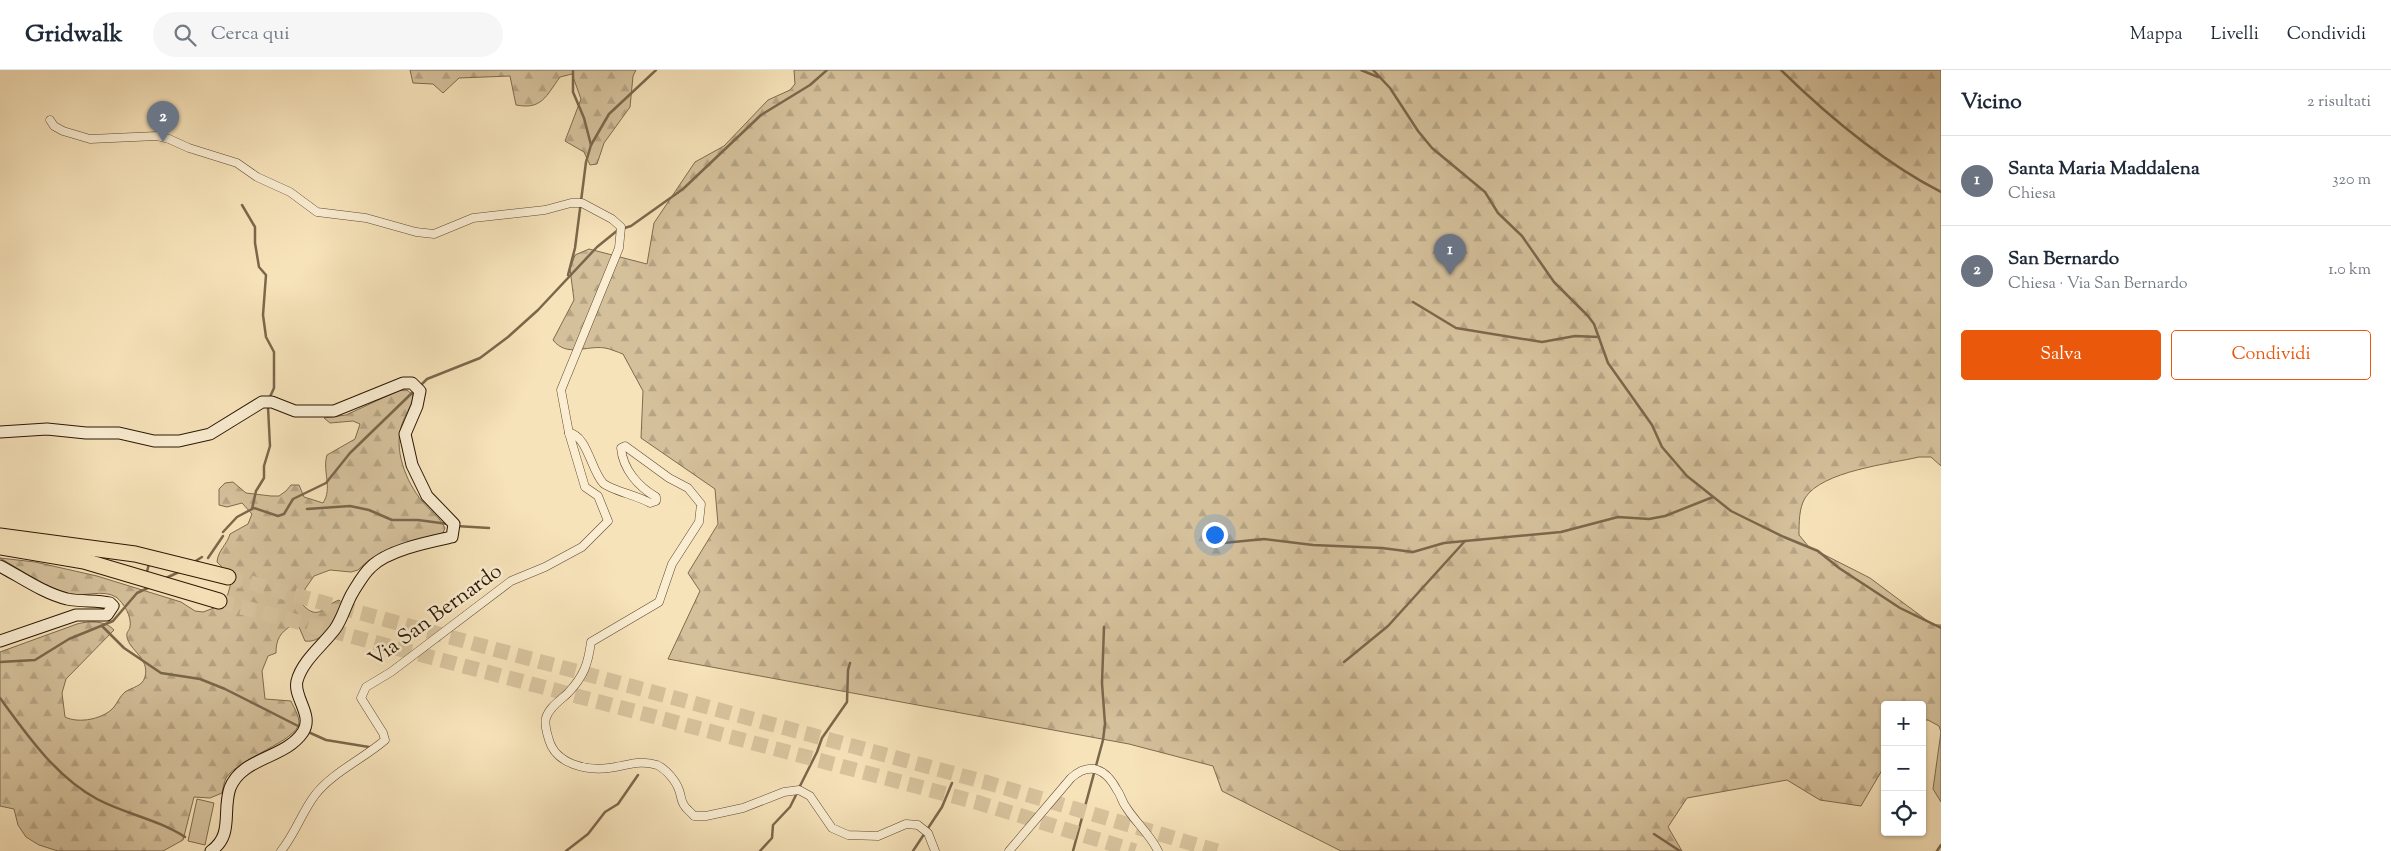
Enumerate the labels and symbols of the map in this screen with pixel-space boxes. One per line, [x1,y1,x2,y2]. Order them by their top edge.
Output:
pin: 2 [147,101,179,142]
pin: 1 [1434,234,1466,275]
your location [1202,522,1228,548]
street label: Via San Bernardo [363,557,509,675]

